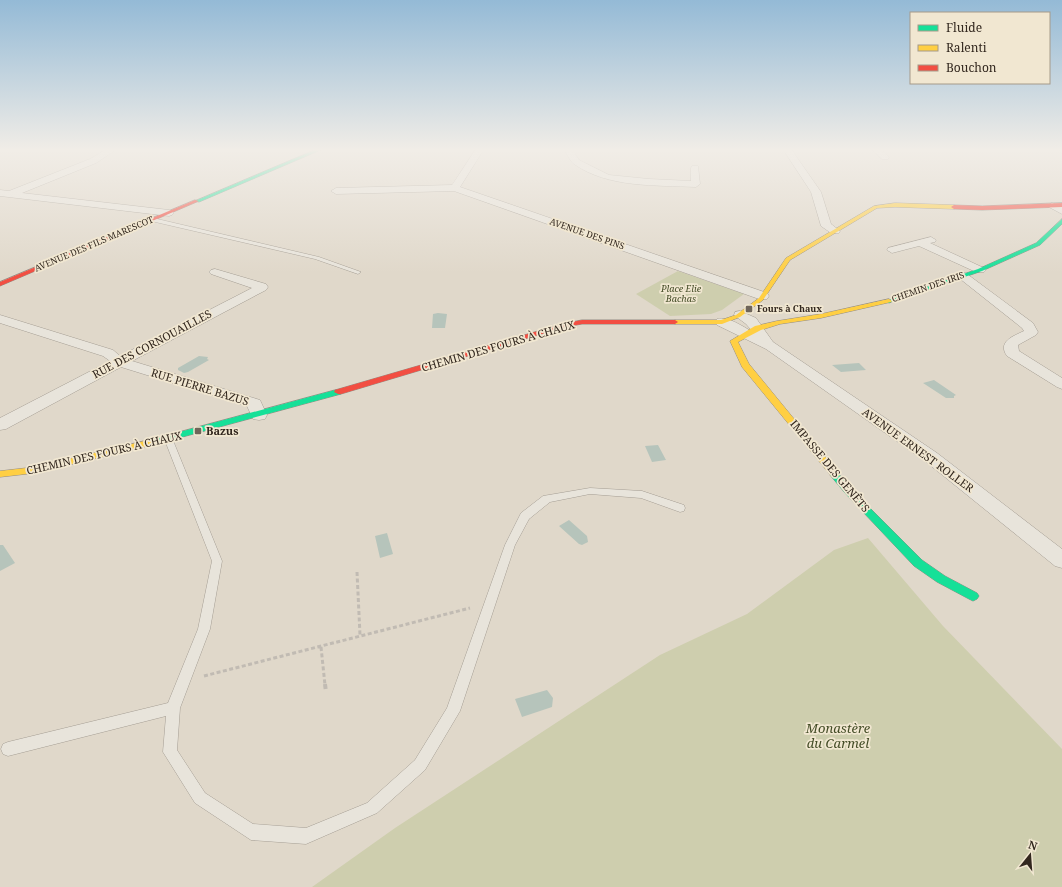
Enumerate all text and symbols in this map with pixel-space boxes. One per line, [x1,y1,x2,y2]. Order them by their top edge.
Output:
legend [910,12,1050,84]
text: Fluide [946,19,982,36]
text: Ralenti [946,39,987,56]
text: Bouchon [946,59,997,76]
street label: AVENUE DES FILS MARESCOT [32,212,156,275]
street label: AVENUE DES PINS [548,215,626,252]
street label: CHEMIN DES IRIS [890,268,966,305]
park label: Place Elie Bachas [660,282,702,305]
place label: Fours à Chaux [757,302,822,315]
marker: Fours à Chaux [744,304,754,314]
street label: RUE DES CORNOUAILLES [89,306,214,381]
street label: CHEMIN DES FOURS À CHAUX [419,316,577,375]
street label: RUE PIERRE BAZUS [149,365,251,409]
street label: AVENUE ERNEST ROLLER [859,404,978,496]
street label: IMPASSE DES GENÊTS [787,416,874,515]
place label: Bazus [206,423,238,438]
marker: Bazus [193,426,203,436]
street label: CHEMIN DES FOURS À CHAUX [25,427,184,478]
park label: Monastère du Carmel [805,719,871,752]
north arrow [1010,835,1050,875]
text: N [1027,837,1040,853]

